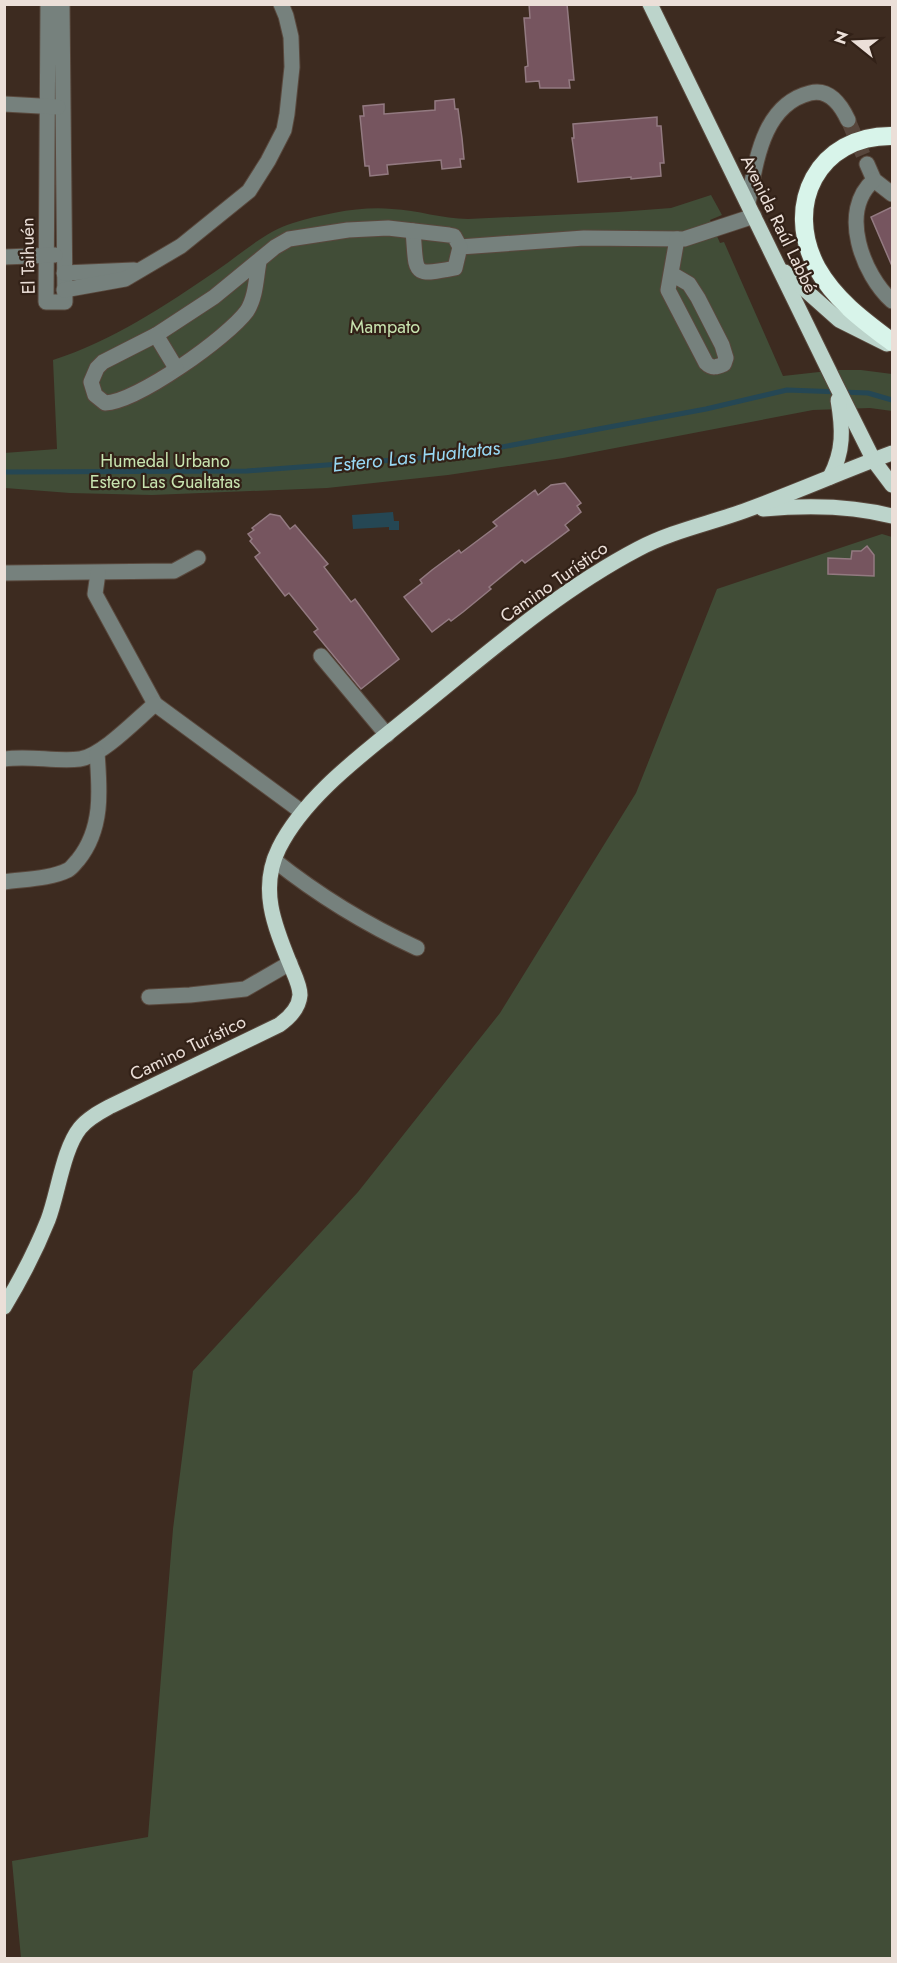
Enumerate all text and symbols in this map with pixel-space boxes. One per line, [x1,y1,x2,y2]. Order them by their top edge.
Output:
north arrow [825,12,885,72]
text: N [828,28,854,47]
street label: Avenida Raúl Labbé [734,151,824,297]
street label: El Taihuén [14,217,42,295]
park label: Mampato [350,314,420,340]
water label: Estero Las Hualtatas [331,433,502,480]
park label: Humedal Urbano Estero Las Gualtatas [90,448,240,495]
street label: Camino Turístico [495,535,613,629]
street label: Camino Turístico [126,1009,251,1087]

